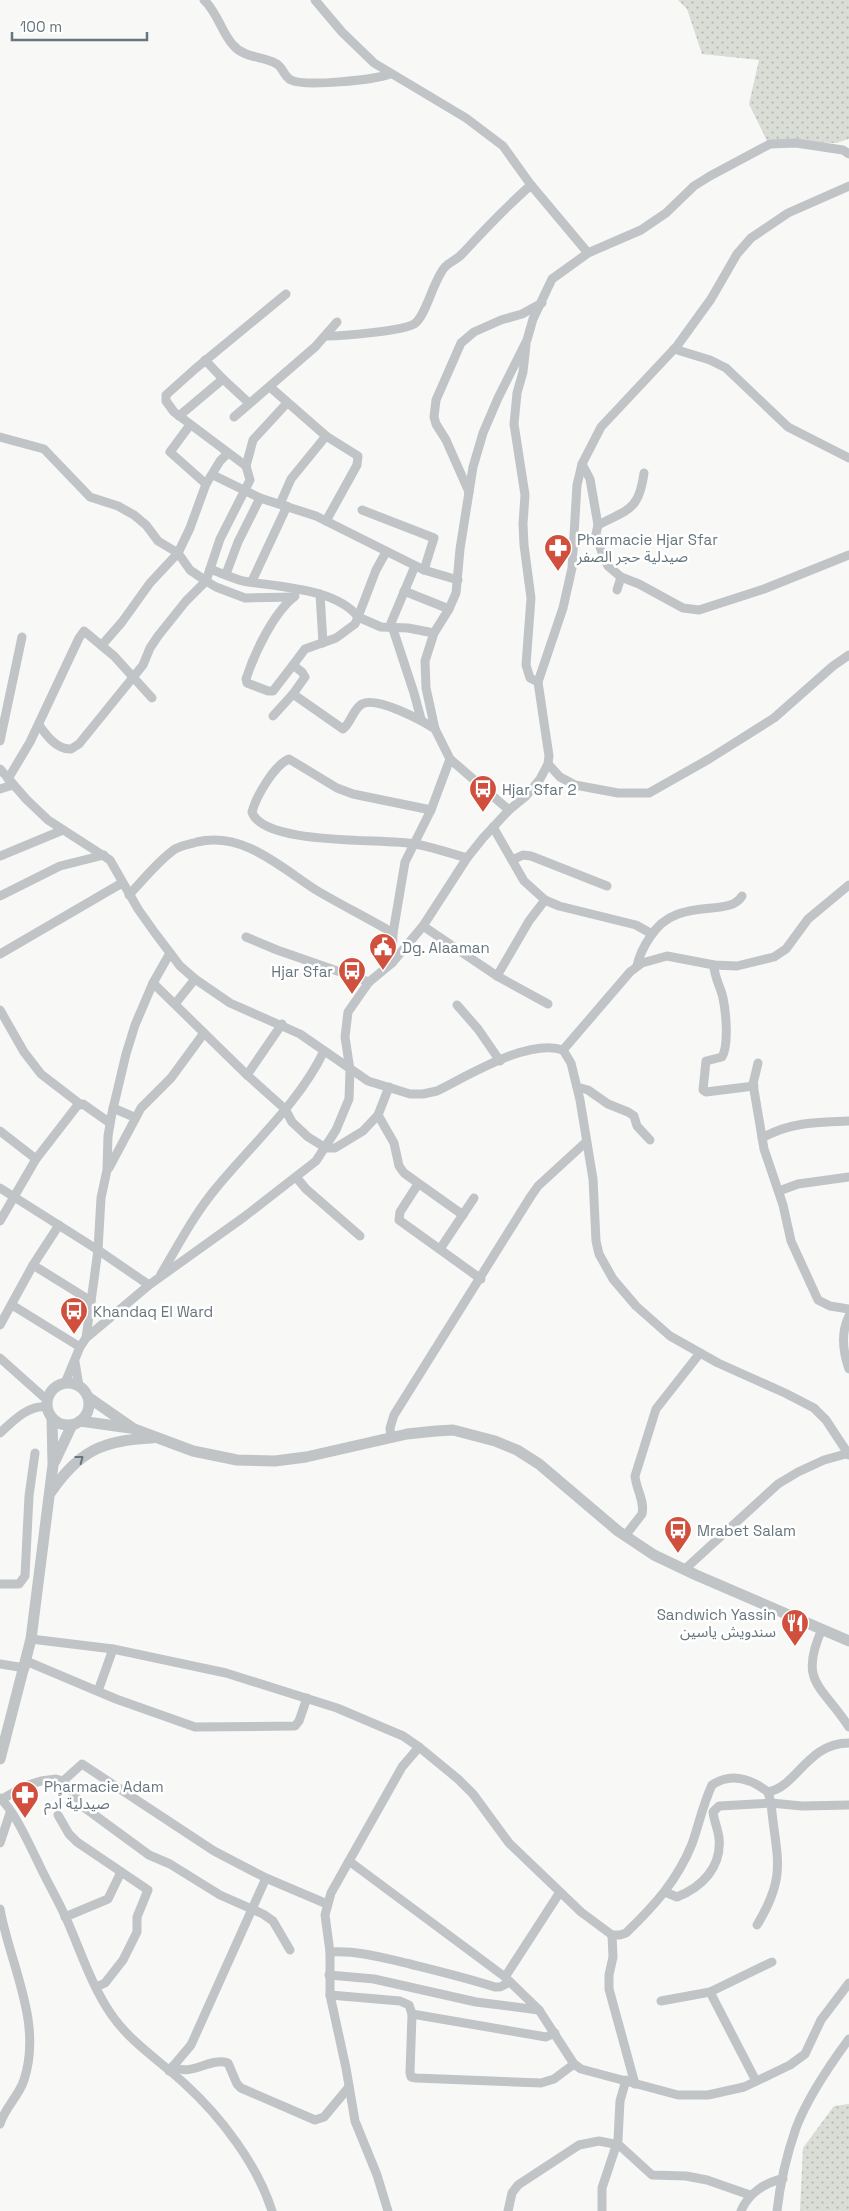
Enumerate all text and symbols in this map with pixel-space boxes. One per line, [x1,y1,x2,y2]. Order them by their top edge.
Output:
scale bar [12,10,148,42]
text: 100 m [20,17,62,36]
place label: Pharmacie Hjar Sfar صيدلية حجر الصفر [576,530,718,566]
pharmacy icon: Pharmacie Hjar Sfar صيدلية حجر الصفر [543,533,573,572]
bus stop icon: Hjar Sfar 2 [468,774,498,813]
place label: Hjar Sfar 2 [502,780,577,799]
public building icon: Dg. Alaaman [368,932,398,971]
place label: Dg. Alaaman [402,938,490,957]
bus stop icon: Hjar Sfar [337,956,367,995]
place label: Hjar Sfar [271,962,333,981]
bus stop icon: Khandaq El Ward [59,1296,89,1335]
place label: Khandaq El Ward [93,1302,213,1321]
one-way arrow [74,1456,83,1464]
bus stop icon: Mrabet Salam [663,1515,693,1554]
place label: Mrabet Salam [697,1521,796,1540]
place label: Sandwich Yassin سندويش ياسين [657,1605,776,1641]
restaurant icon: Sandwich Yassin سندويش ياسين [780,1608,810,1647]
place label: Pharmacie Adam صيدلية اًدم [44,1777,164,1815]
pharmacy icon: Pharmacie Adam صيدلية اًدم [10,1780,40,1819]

